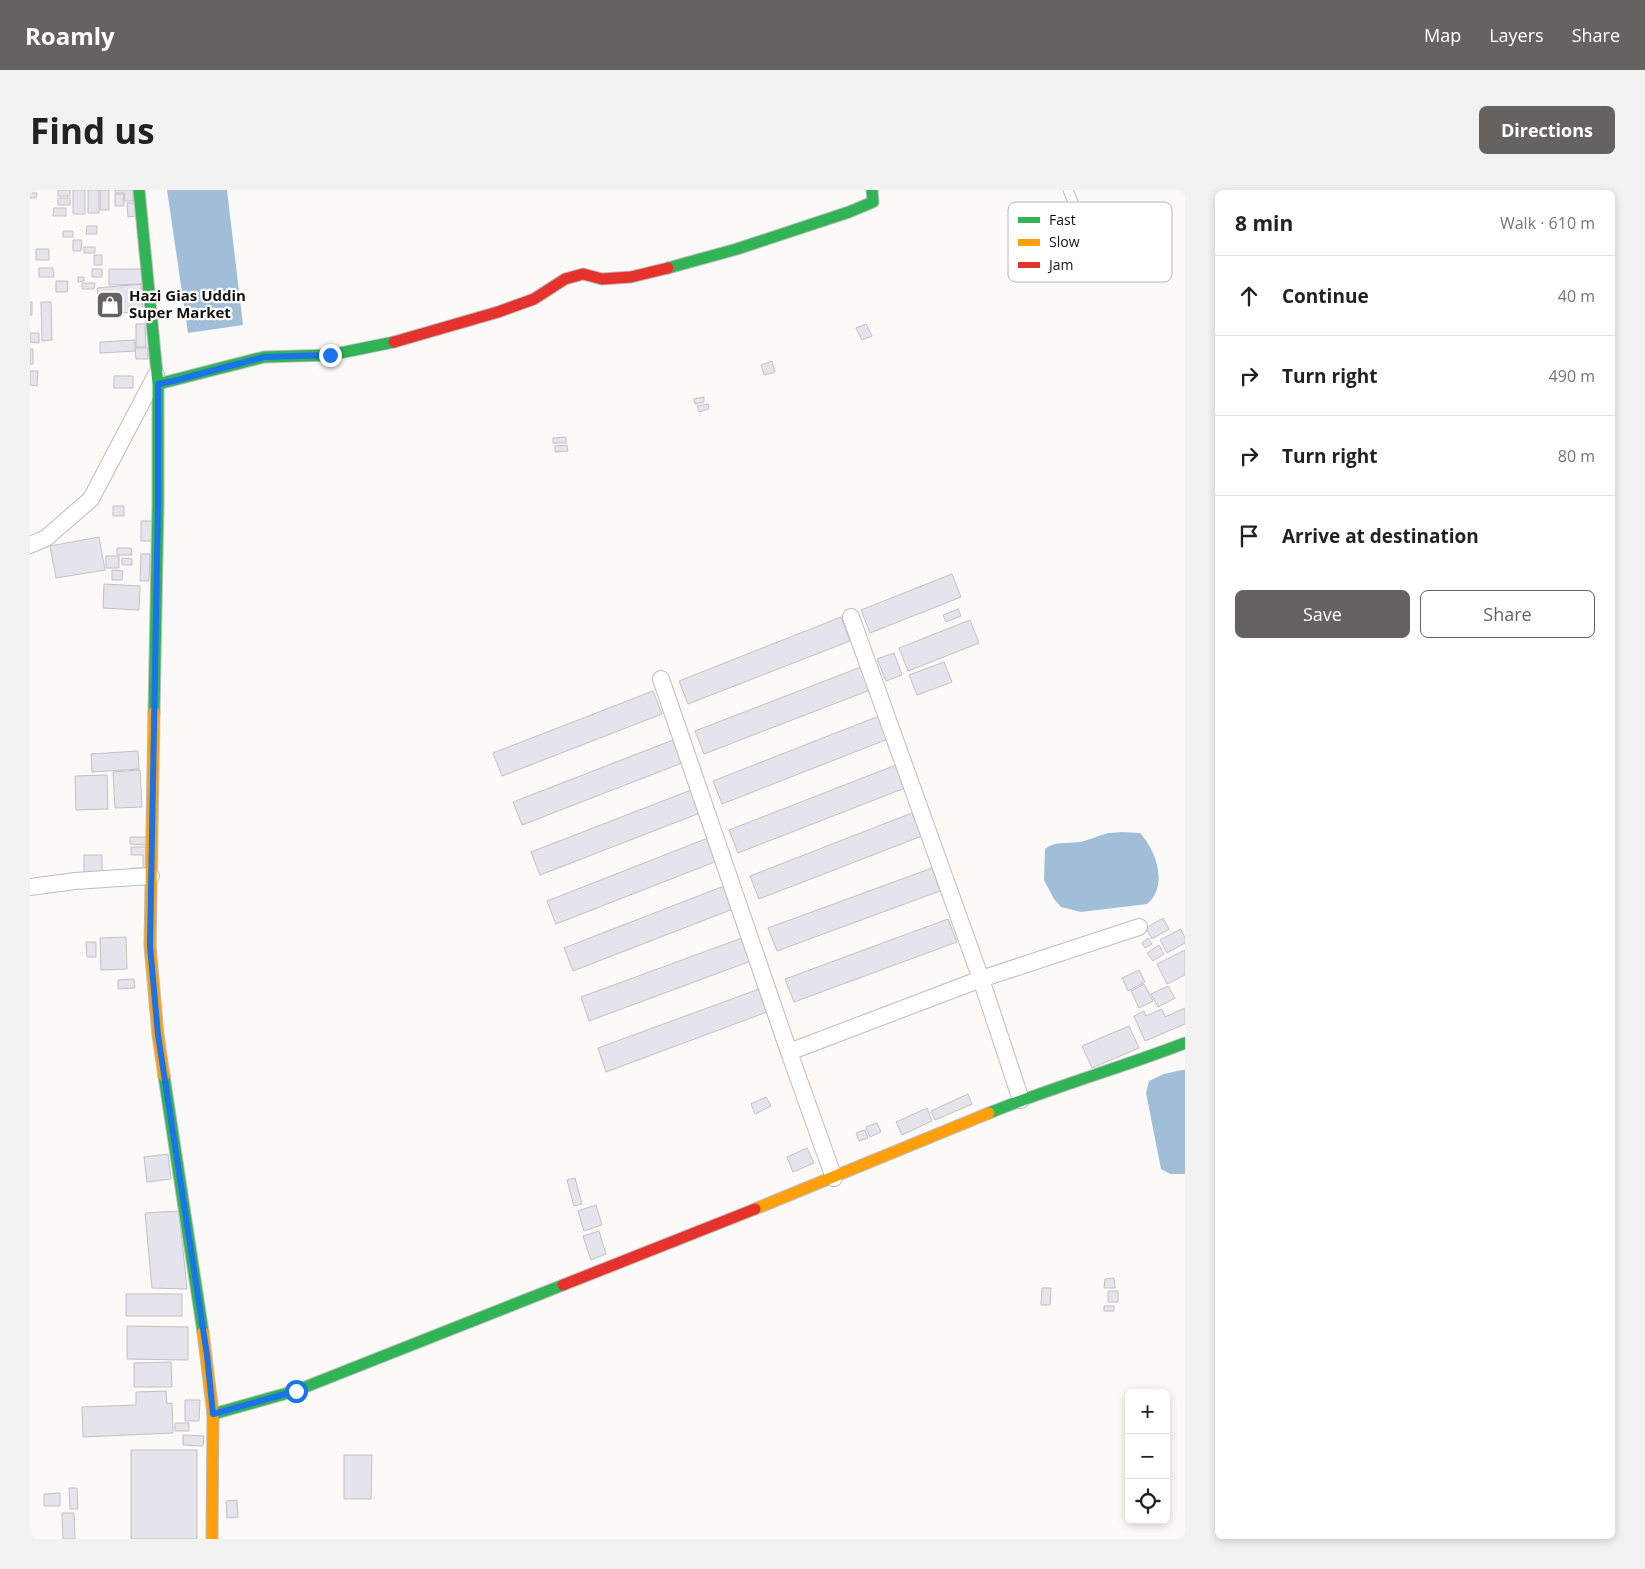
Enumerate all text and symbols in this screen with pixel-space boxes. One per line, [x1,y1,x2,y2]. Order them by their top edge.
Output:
text: Roamly [25,19,115,52]
text: Map [1424,23,1461,47]
text: Layers [1489,23,1544,47]
text: Share [1572,23,1620,47]
button: Directions [1479,106,1615,154]
text: Find us [30,107,155,154]
legend [1008,202,1172,282]
text: 8 min [1235,209,1293,237]
text: Fast [1049,210,1076,229]
text: Walk · 610 m [1500,212,1595,234]
text: Slow [1049,232,1080,251]
text: Jam [1047,255,1074,274]
icon: ahead [1235,282,1263,310]
text: Continue [1282,283,1369,309]
place label: Hazi Gias Uddin Super Market [129,285,246,322]
text: 40 m [1558,285,1595,307]
shop icon: Hazi Gias Uddin Super Market [95,290,125,320]
route end [319,344,342,367]
icon: right [1235,362,1263,390]
text: Turn right [1282,363,1377,389]
text: 490 m [1549,365,1595,387]
icon: right [1235,442,1263,470]
text: Turn right [1282,443,1377,469]
text: 80 m [1558,445,1595,467]
icon: arrive [1235,522,1263,550]
text: Arrive at destination [1282,523,1479,549]
button: Save [1235,590,1410,638]
button: Share [1420,590,1595,638]
route start [285,1380,308,1403]
map controls [1125,1389,1170,1524]
button: + [1125,1389,1170,1434]
button: − [1125,1434,1170,1479]
button: locate [1125,1479,1170,1524]

